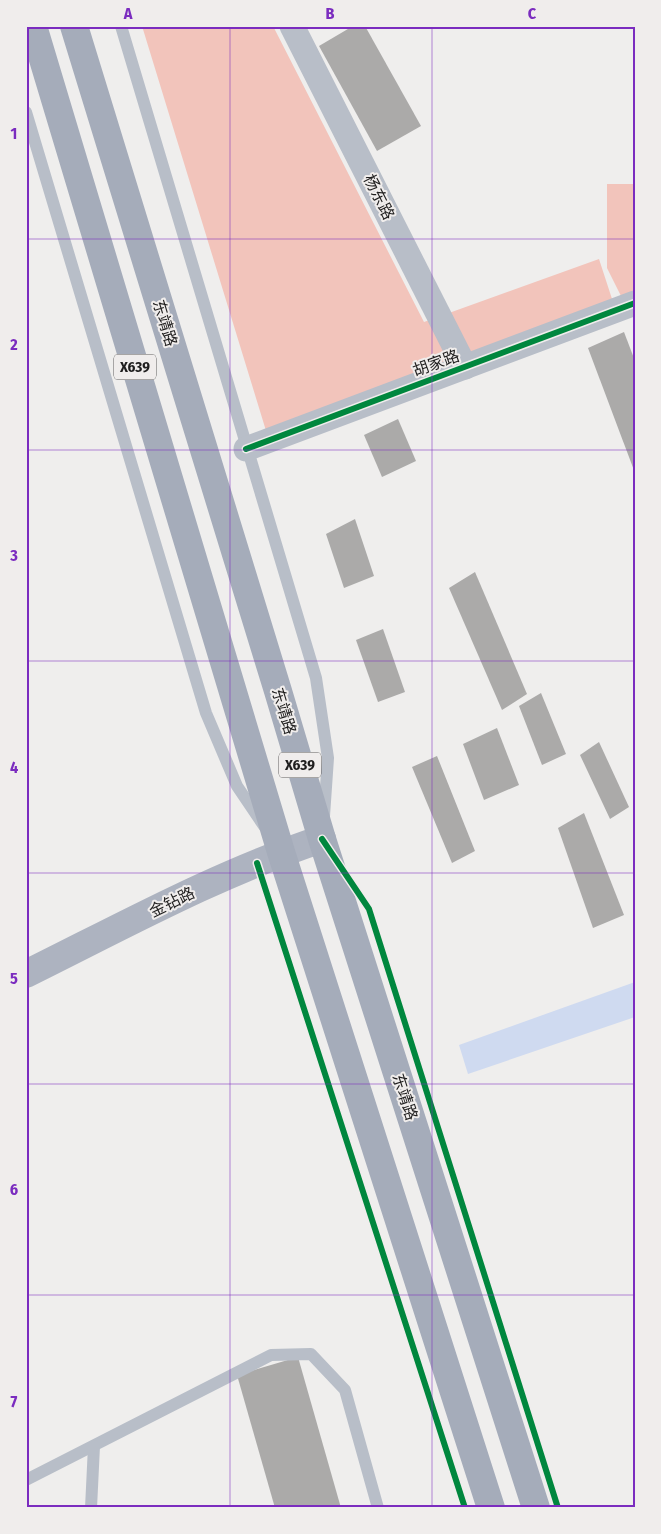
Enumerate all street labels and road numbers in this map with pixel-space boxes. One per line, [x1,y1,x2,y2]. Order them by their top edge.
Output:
street label: 杨东路 [360,171,398,223]
street label: 东靖路 [149,297,181,349]
street label: 胡家路 [410,346,462,380]
road number: X639 [114,354,156,380]
street label: 东靖路 [268,685,300,737]
road number: X639 [279,752,321,778]
street label: 金钻路 [146,883,198,921]
street label: 东靖路 [389,1071,421,1123]

